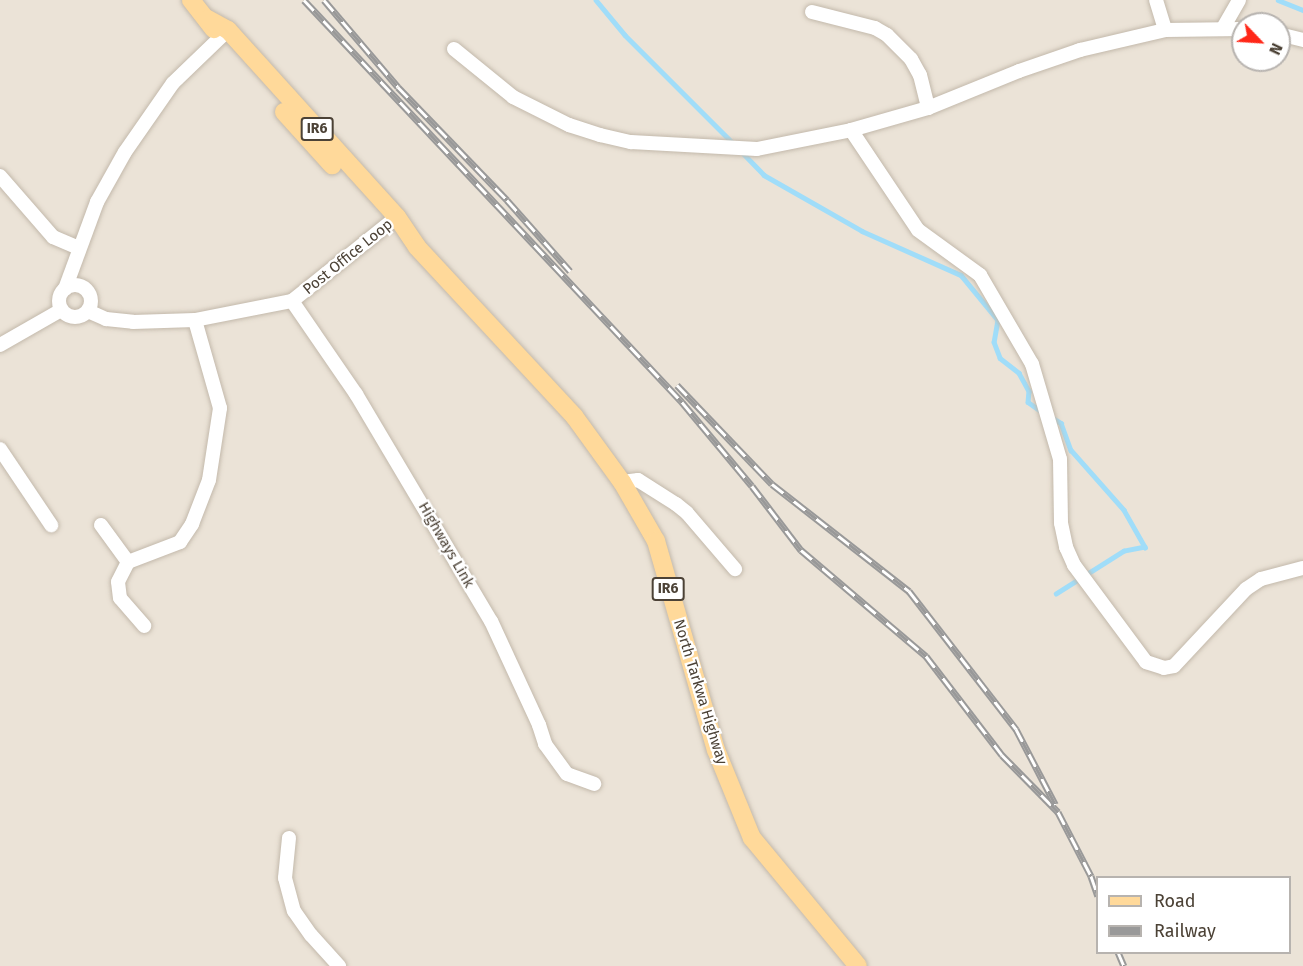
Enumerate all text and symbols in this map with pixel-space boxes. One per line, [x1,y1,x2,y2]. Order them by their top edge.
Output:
north arrow [1231,12,1291,72]
text: N [1265,40,1287,58]
road number: IR6 [300,118,334,140]
street label: Post Office Loop [300,215,396,299]
street label: Highways Link [414,499,478,591]
road number: IR6 [652,578,684,600]
street label: North Tarkwa Highway [669,617,731,767]
legend [1096,876,1291,954]
text: Road [1154,890,1196,912]
text: Railway [1154,920,1216,942]

